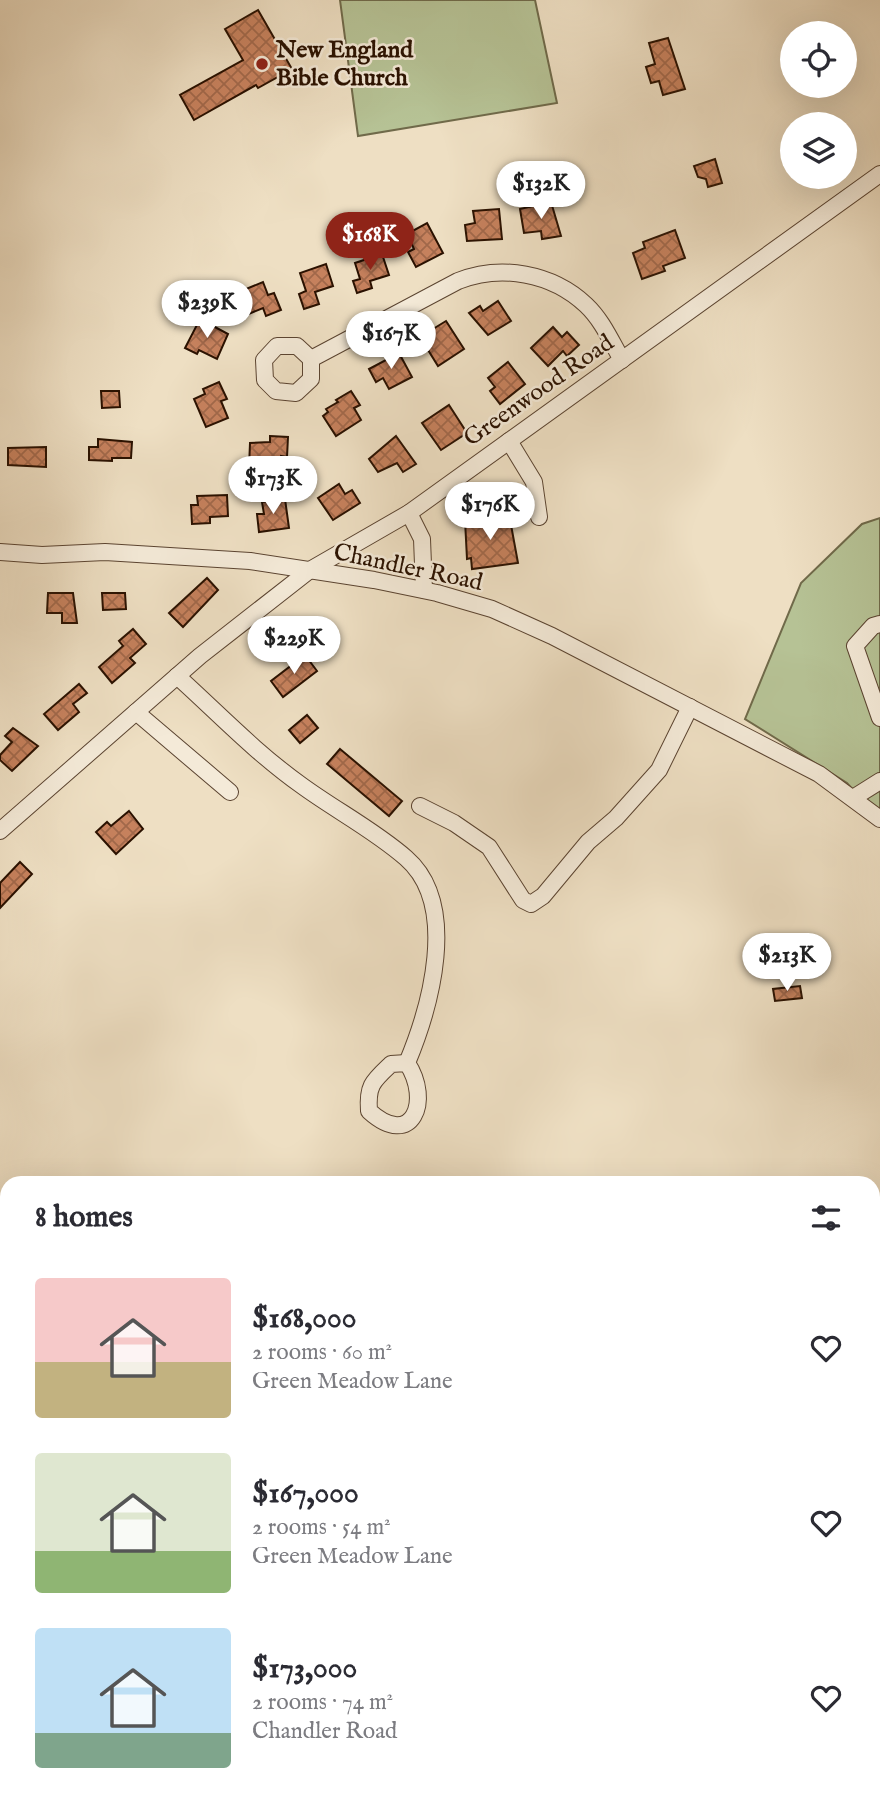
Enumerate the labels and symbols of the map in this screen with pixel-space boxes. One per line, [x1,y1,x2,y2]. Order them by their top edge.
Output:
place label: New England Bible Church [275,35,414,94]
marker: New England Bible Church [254,56,270,72]
pin: $132K [492,162,590,221]
pin: $168K [321,212,419,272]
pin: $239K [158,280,256,340]
pin: $167K [342,312,440,371]
street label: Greenwood Road [458,328,620,454]
pin: $173K [224,456,322,516]
pin: $176K [441,482,539,542]
street label: Chandler Road [331,537,486,599]
pin: $229K [245,616,343,676]
pin: $213K [738,934,836,993]

